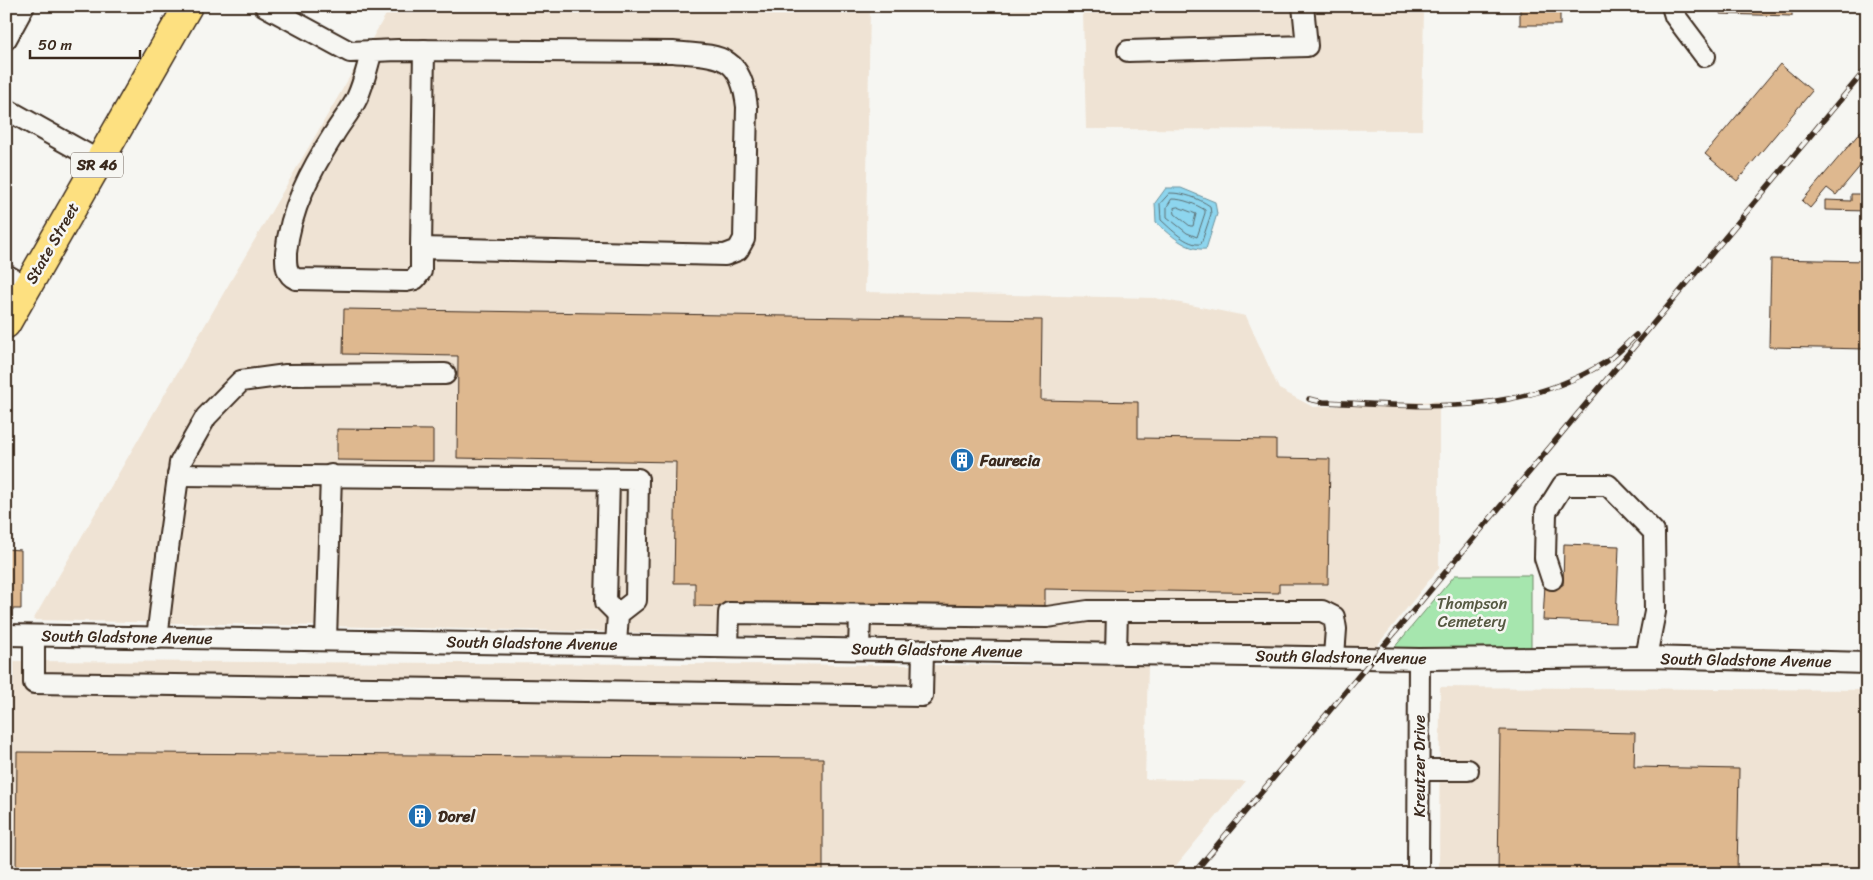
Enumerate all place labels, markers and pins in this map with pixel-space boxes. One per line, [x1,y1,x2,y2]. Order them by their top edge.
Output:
place label: Faurecia [979,446,1041,475]
building icon: Faurecia [949,447,975,473]
place label: Dorel [438,802,476,831]
building icon: Dorel [407,803,433,829]

